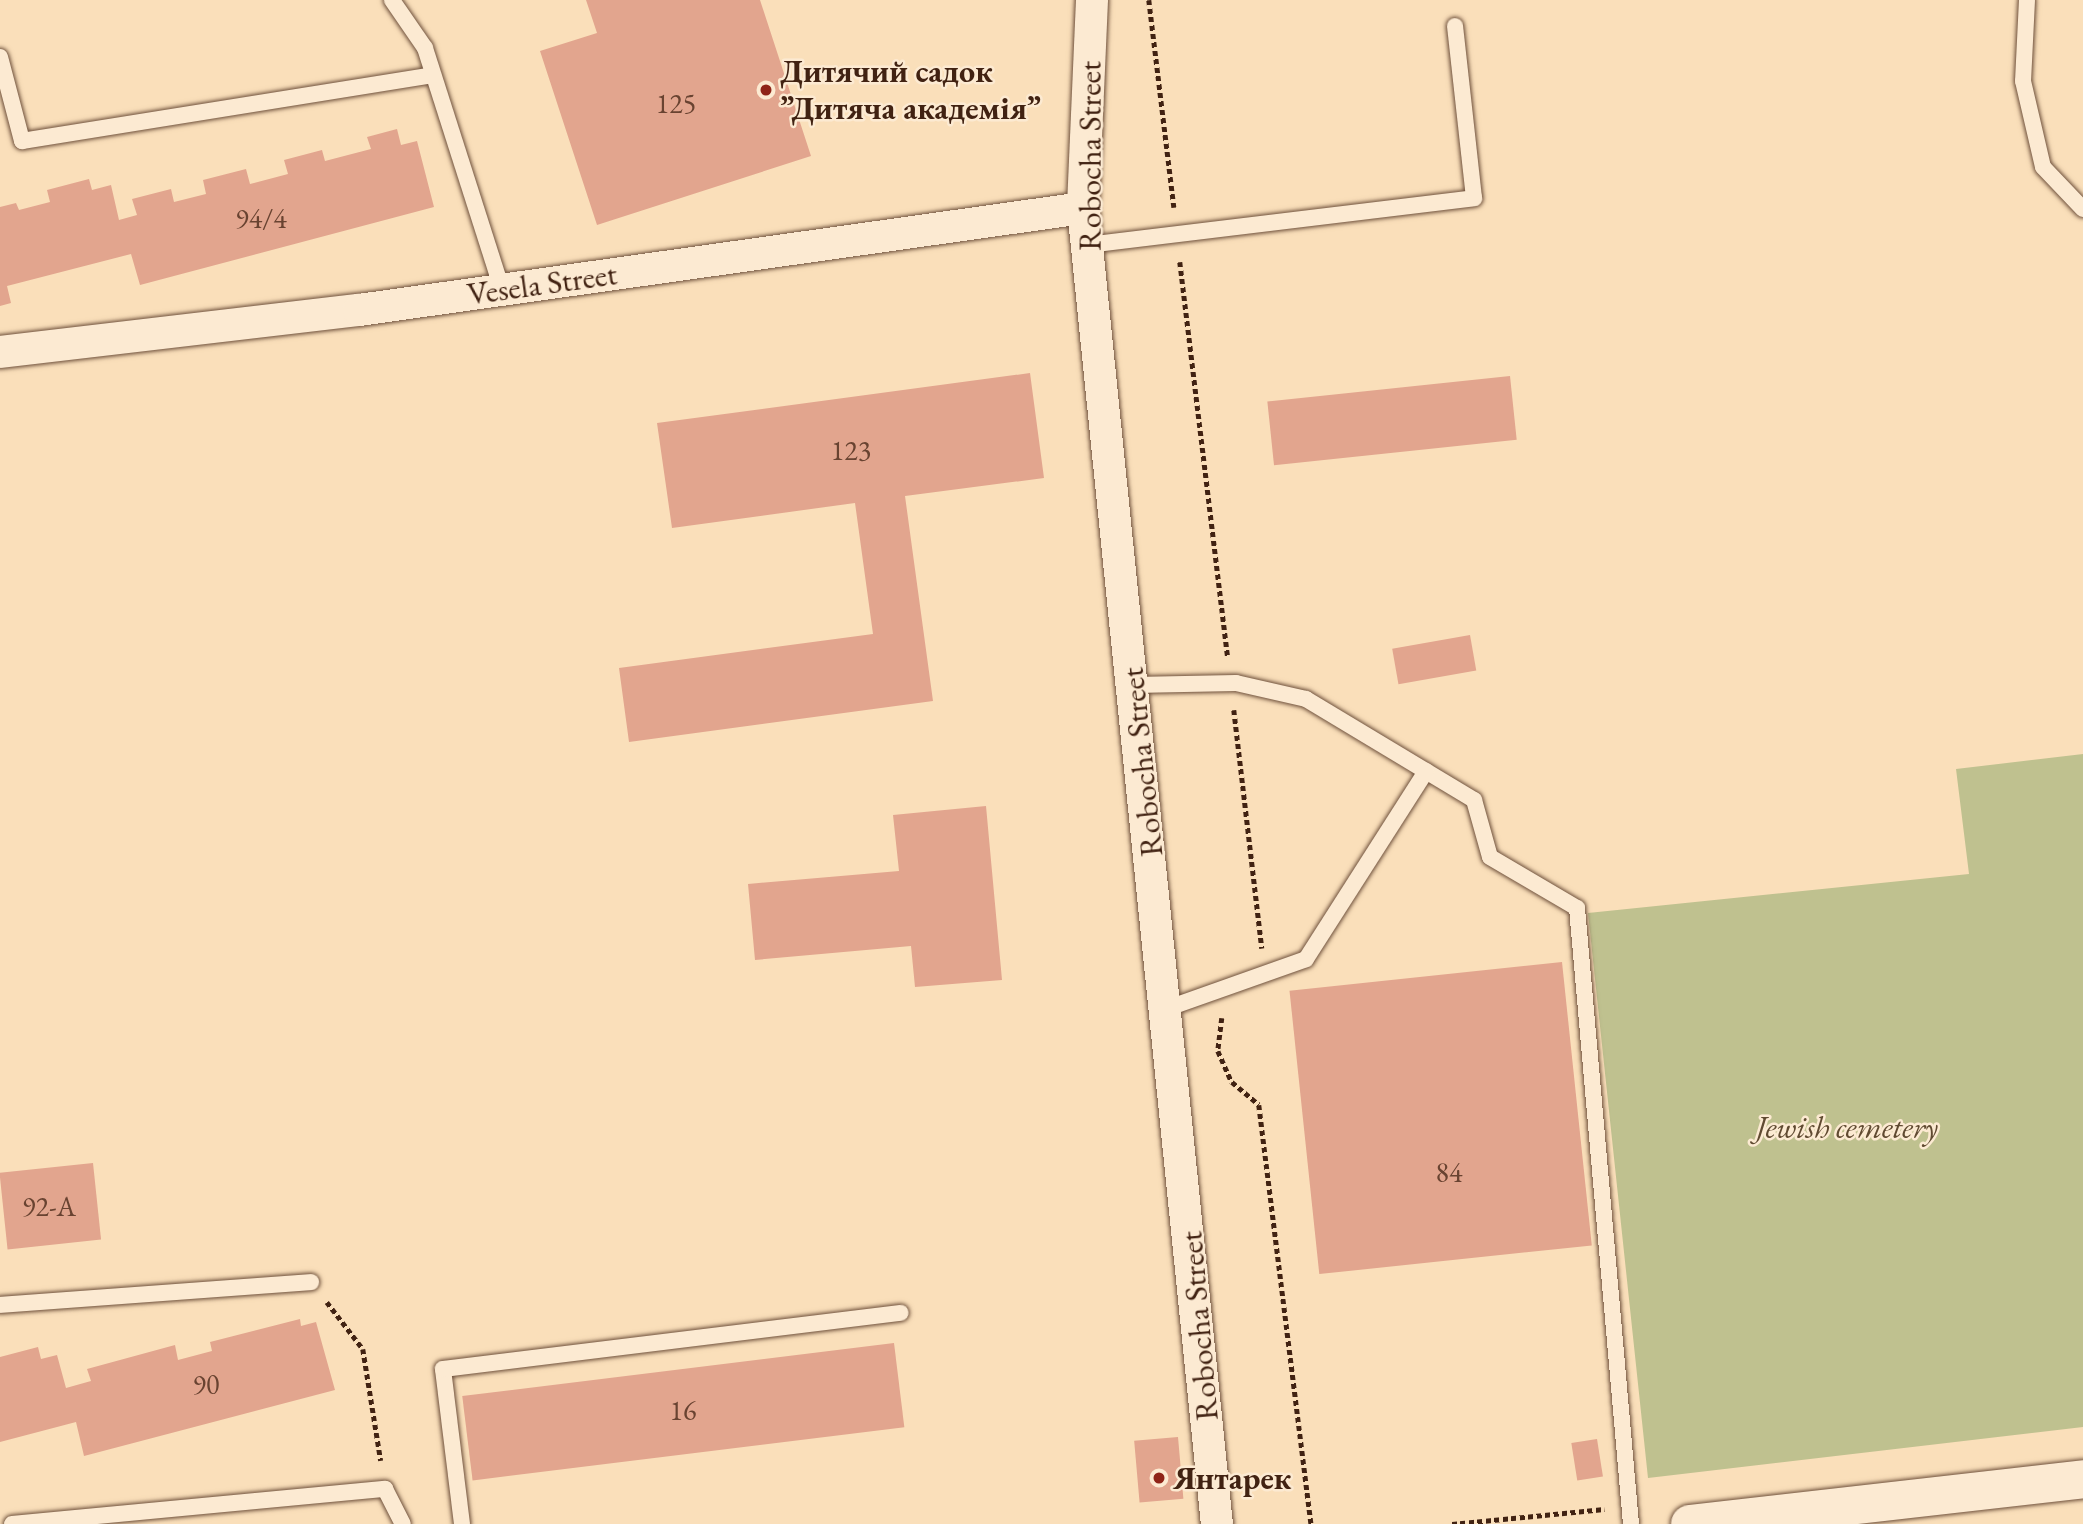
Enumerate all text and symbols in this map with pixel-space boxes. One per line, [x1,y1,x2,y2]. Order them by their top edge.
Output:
place label: Дитячий садок ”Дитяча академія” [780,53,1041,128]
street label: Robocha Street [1071,61,1109,251]
marker: Дитячий садок ”Дитяча академія” [758,82,774,98]
house number: 125 [656,86,696,120]
house number: 94/4 [235,201,287,235]
street label: Vesela Street [465,254,619,314]
house number: 123 [831,433,871,467]
street label: Robocha Street [1113,666,1171,858]
park label: Jewish cemetery [1756,1108,1938,1146]
house number: 84 [1436,1155,1462,1189]
house number: 92-А [22,1189,76,1223]
street label: Robocha Street [1172,1230,1226,1422]
house number: 90 [193,1367,219,1401]
house number: 16 [670,1393,696,1427]
place label: Янтарек [1173,1459,1291,1497]
marker: Янтарек [1151,1470,1167,1486]

